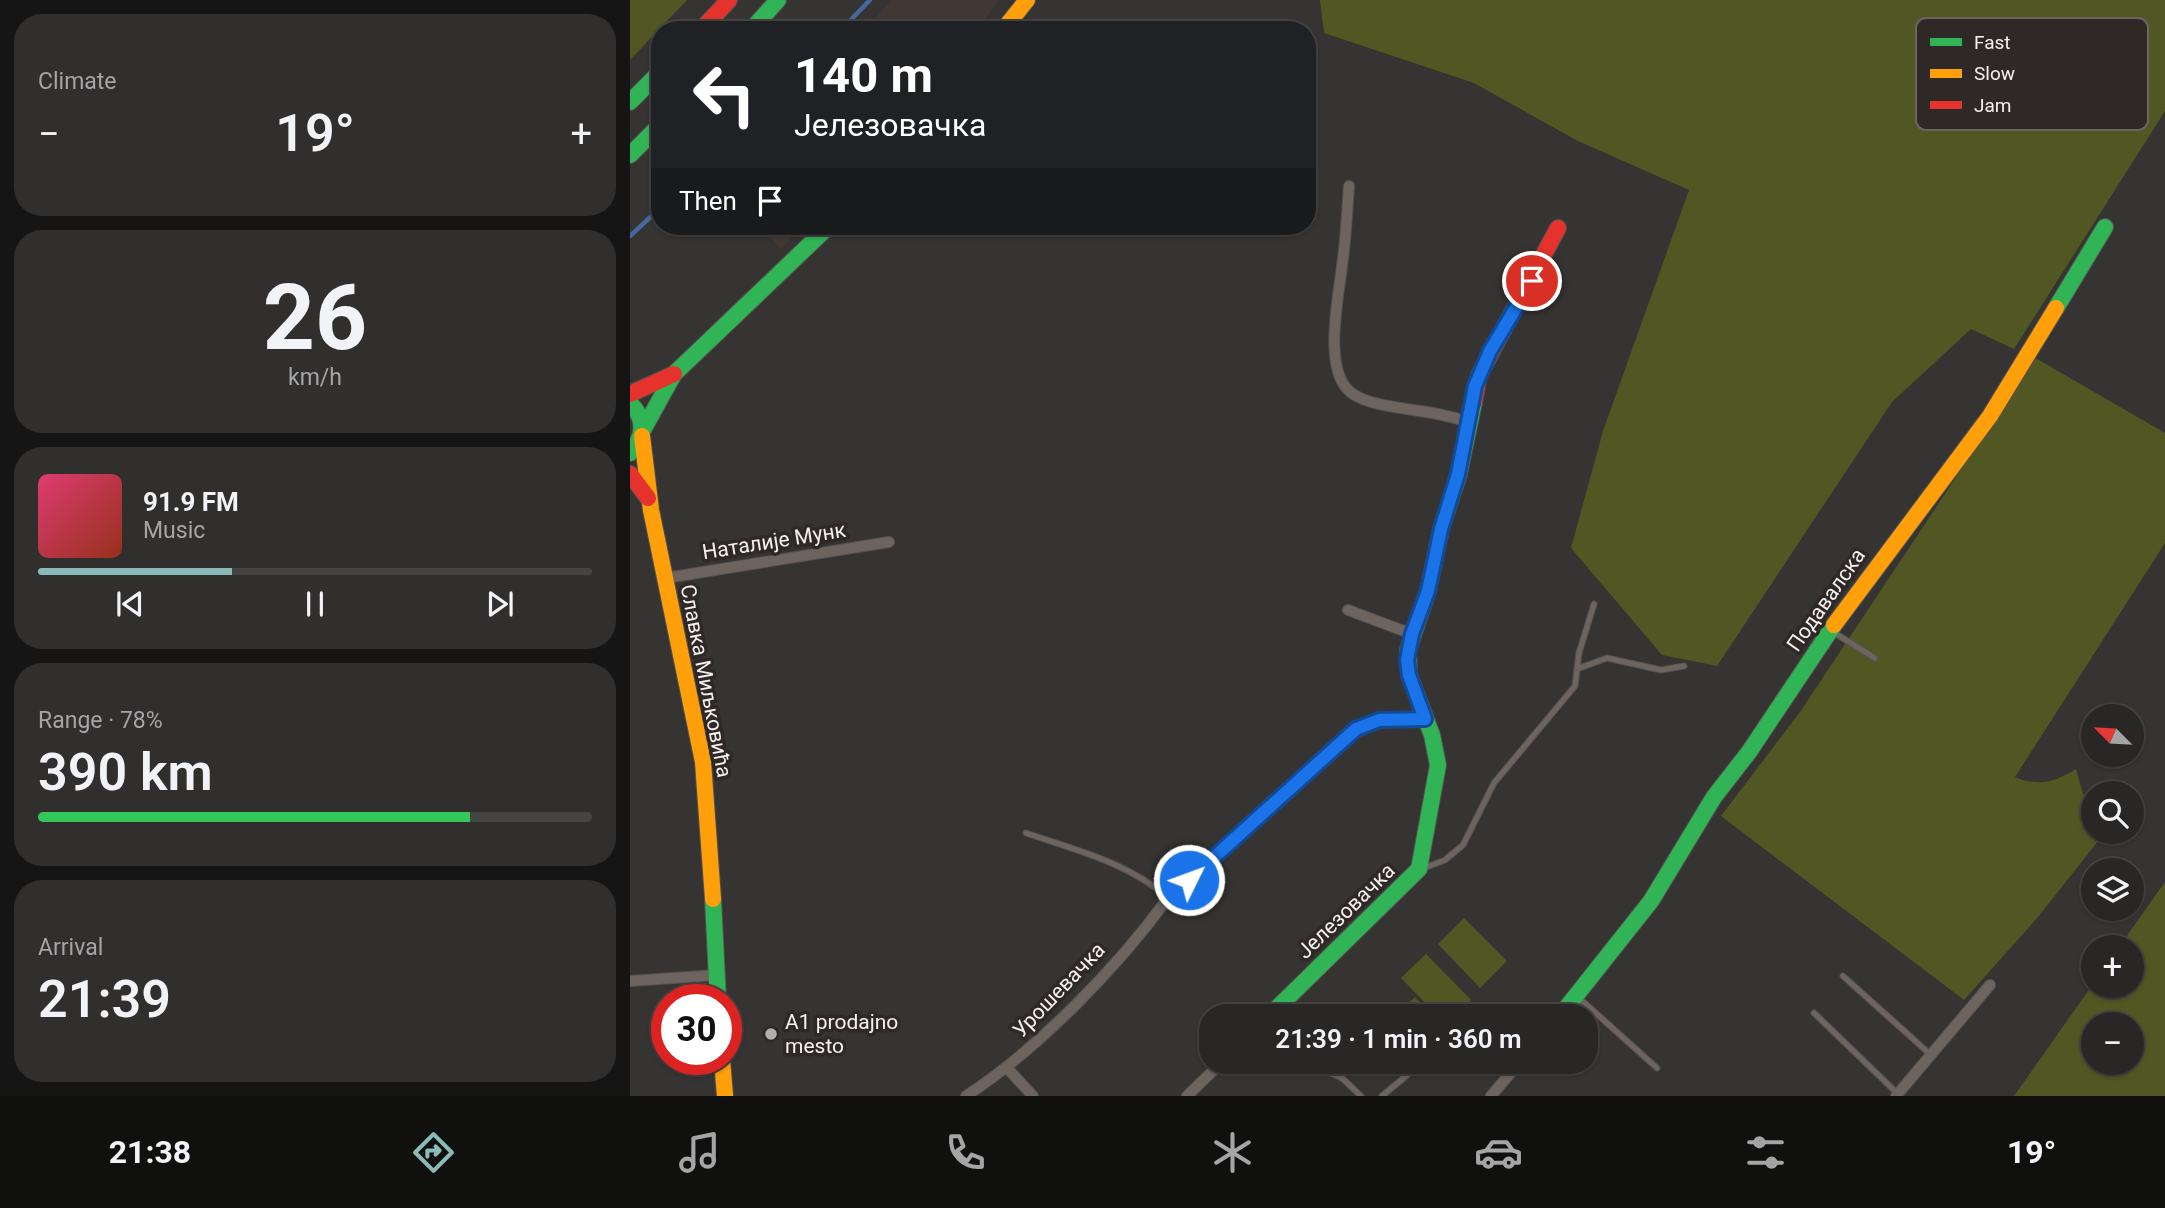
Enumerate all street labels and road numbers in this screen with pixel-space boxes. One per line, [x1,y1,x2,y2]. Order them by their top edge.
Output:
street label: Наталије Мунк [701,518,848,564]
street label: Подавалска [1782,544,1870,656]
street label: Славка Миљковића [676,582,736,780]
street label: Јелезовачка [1292,859,1400,963]
street label: Урошевачка [1008,938,1110,1042]

